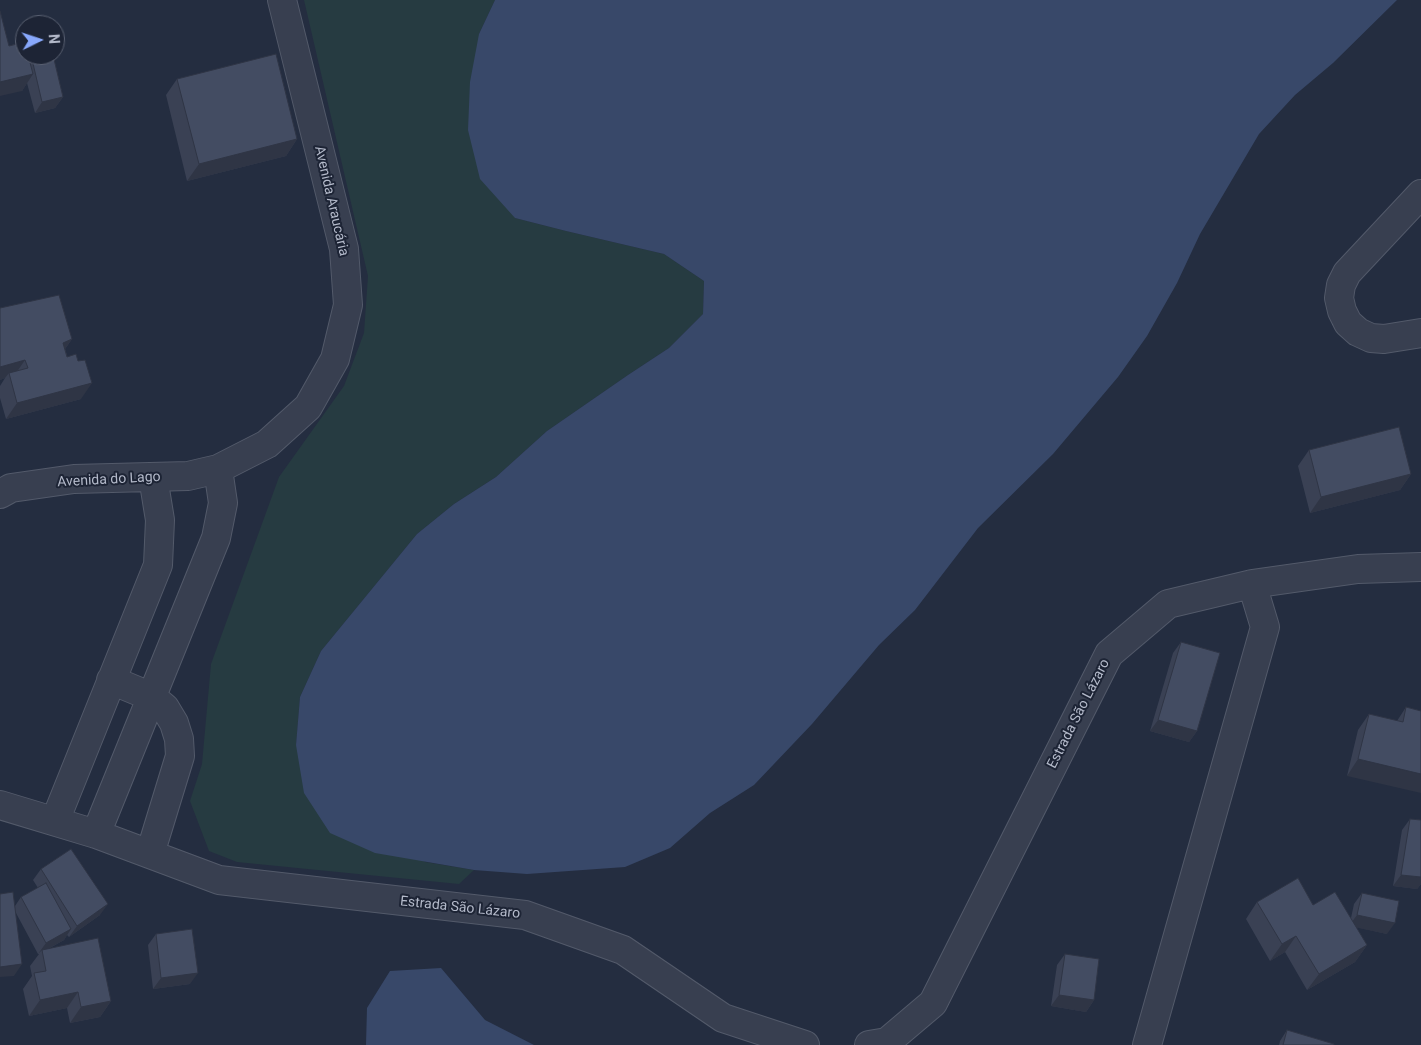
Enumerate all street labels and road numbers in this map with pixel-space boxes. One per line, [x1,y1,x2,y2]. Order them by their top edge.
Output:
street label: Avenida Araucária [310,144,352,258]
street label: Avenida do Lago [57,469,161,491]
street label: Estrada São Lázaro [1044,656,1114,772]
street label: Estrada São Lázaro [399,893,521,923]

